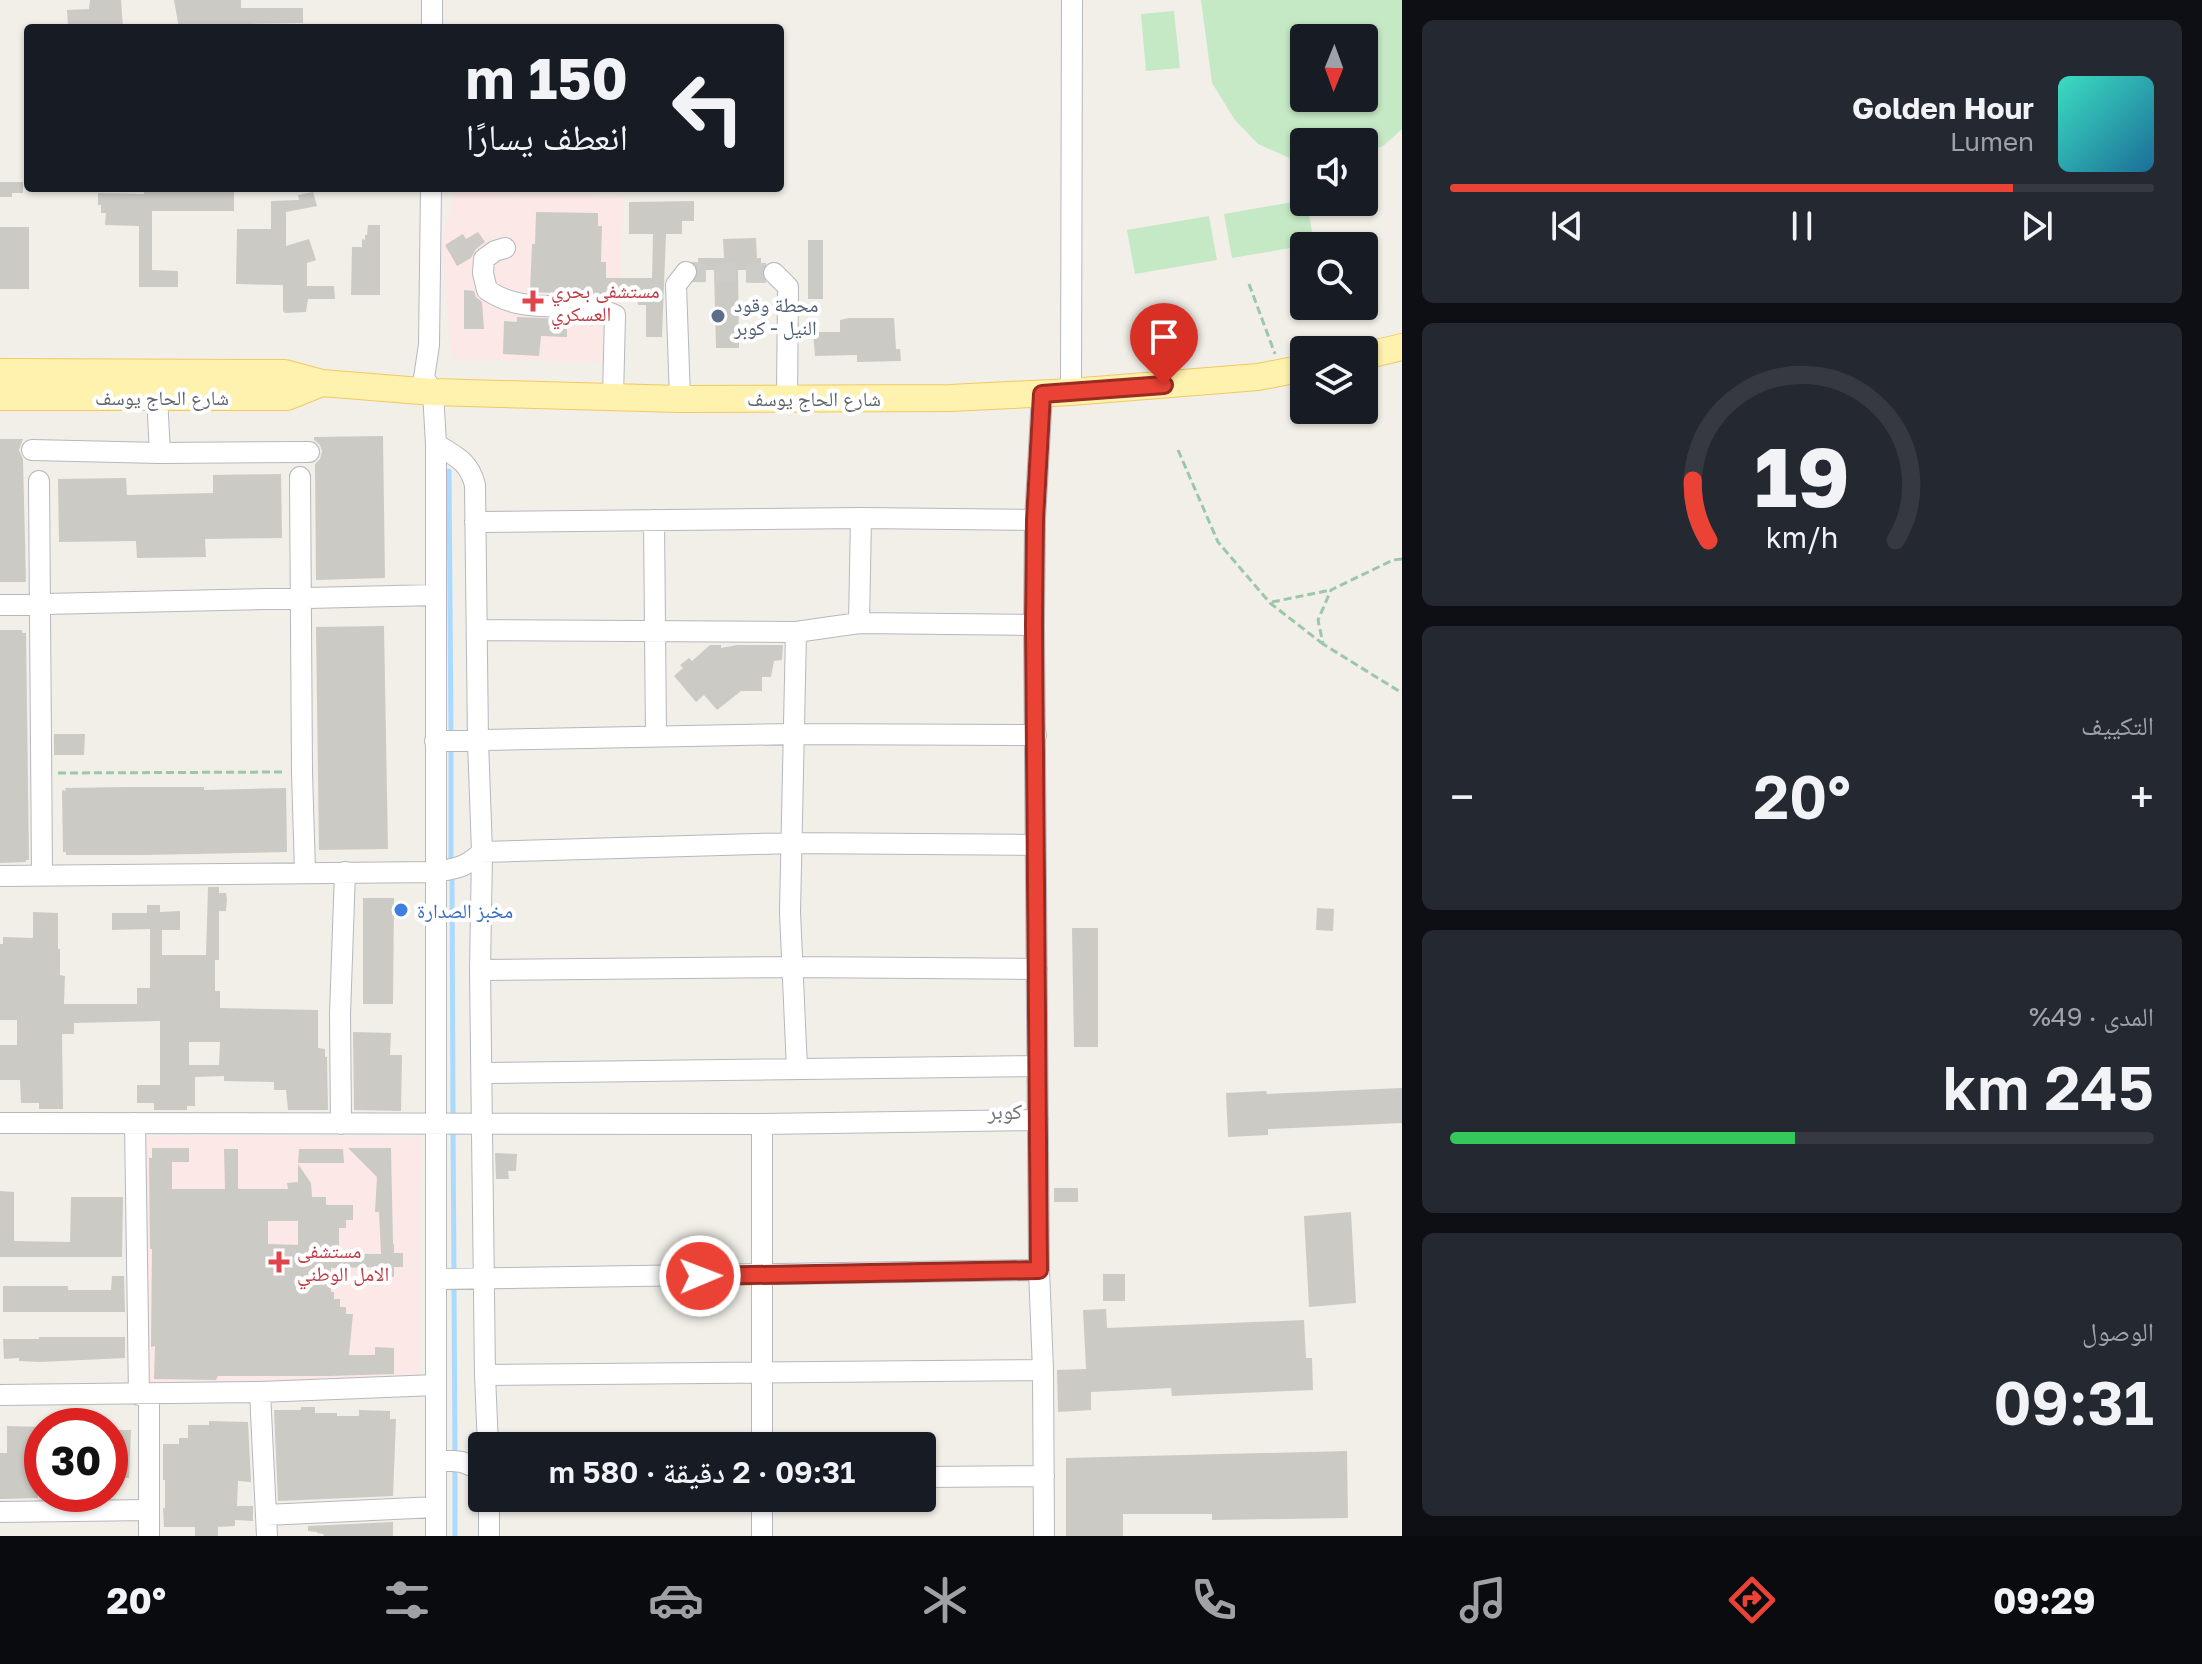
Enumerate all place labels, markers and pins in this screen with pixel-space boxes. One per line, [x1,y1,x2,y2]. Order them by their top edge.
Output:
place label: مستشفى بحري العسكري [551,278,660,330]
marker: مستشفى بحري العسكري [522,290,544,312]
place label: محطة وقود النيل - كوبر [733,292,818,340]
pin [1130,303,1198,385]
marker: محطة وقود النيل - كوبر [709,307,727,325]
place label: مخبز الصدارة [417,898,513,923]
marker: مخبز الصدارة [392,901,410,919]
place label: مستشفى الامل الوطني [297,1238,389,1290]
marker: مستشفى الامل الوطني [268,1251,290,1273]

